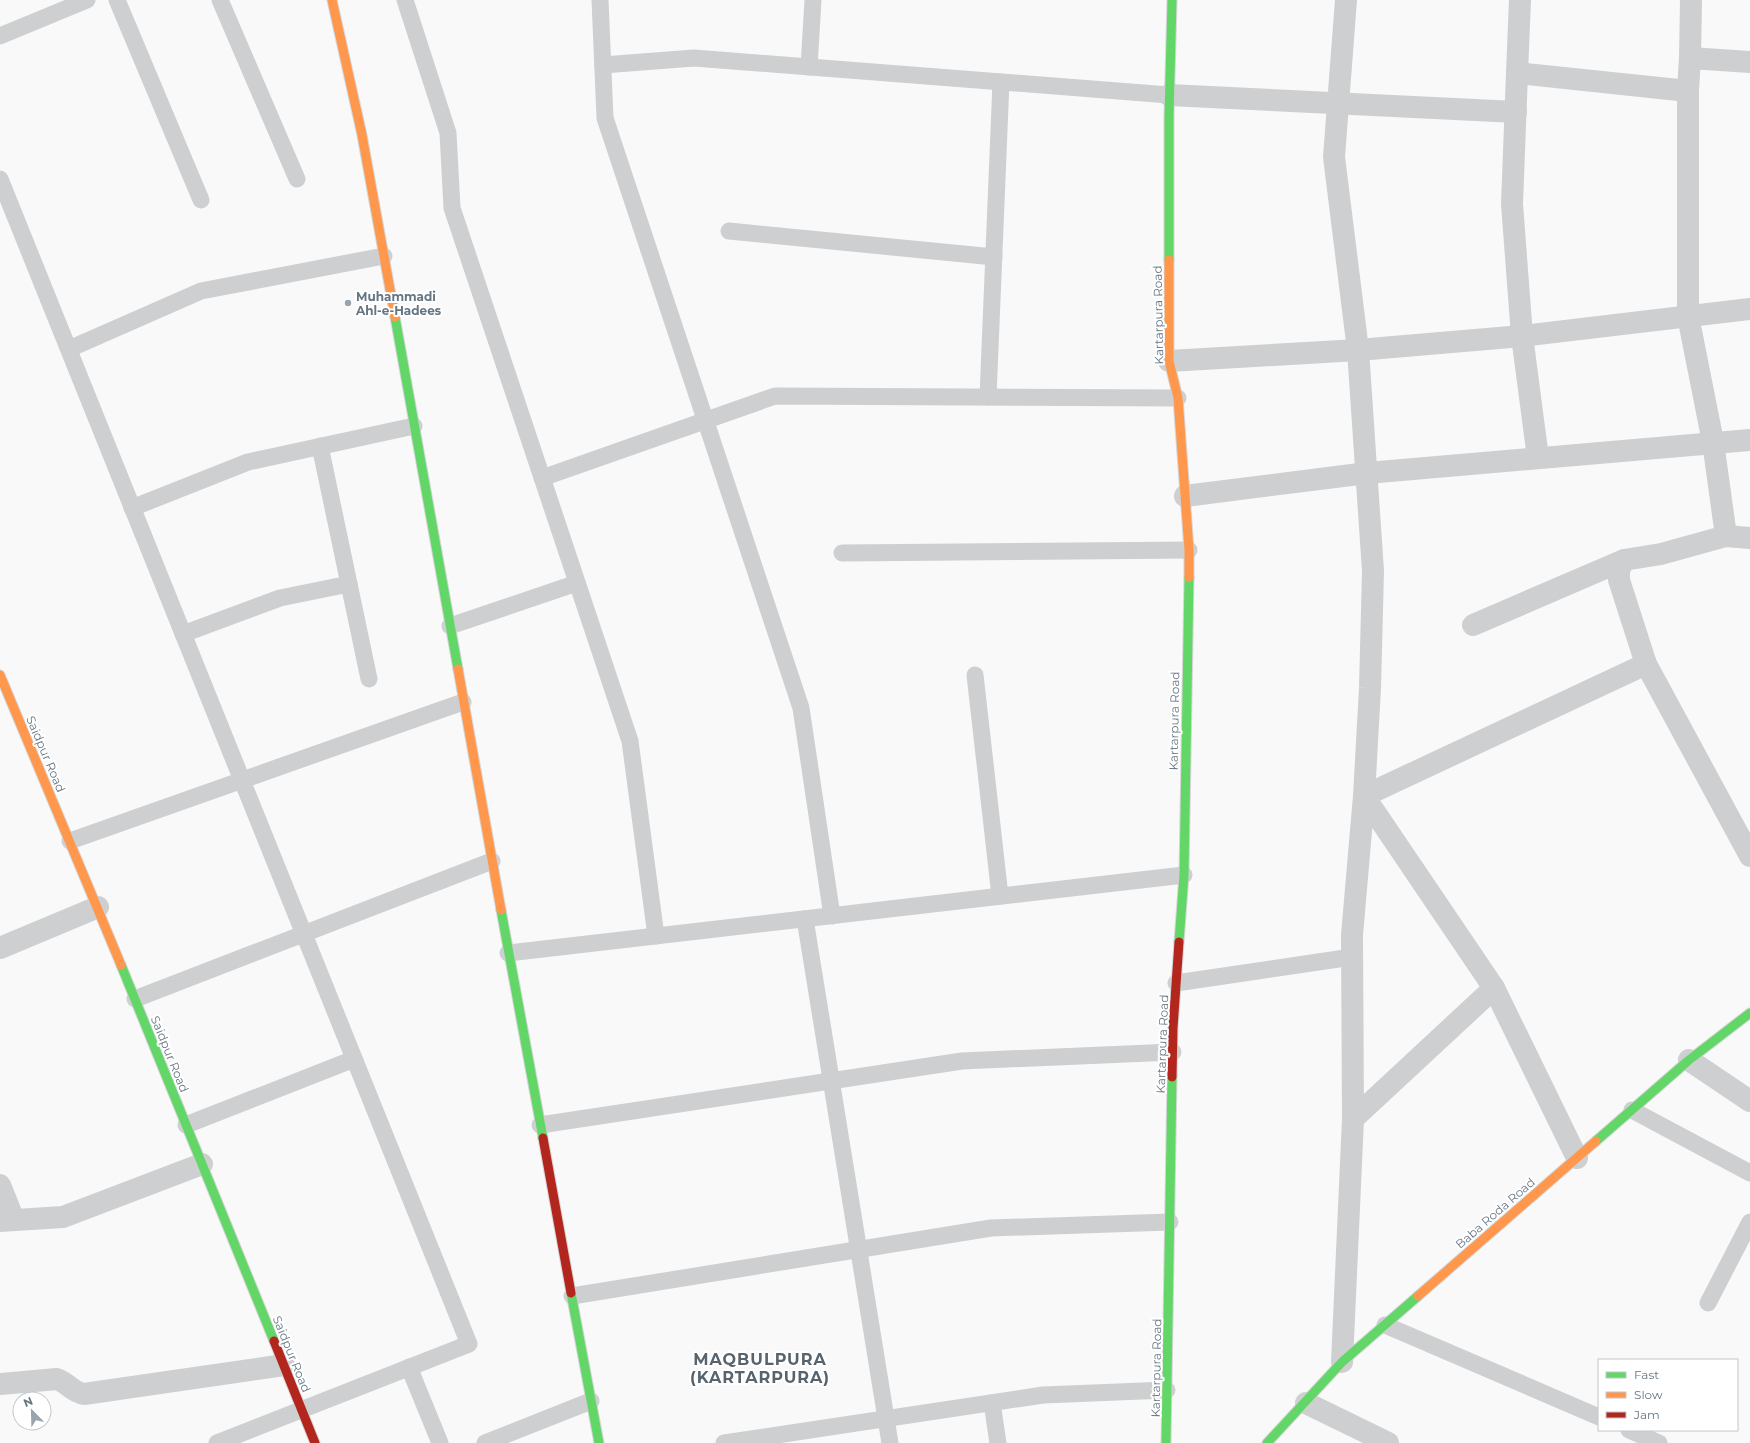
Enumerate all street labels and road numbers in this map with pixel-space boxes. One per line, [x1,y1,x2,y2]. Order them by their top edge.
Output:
street label: Kartarpura Road [1150,265,1166,365]
street label: Kartarpura Road [1166,671,1182,771]
street label: Saidpur Road [23,714,69,794]
street label: Kartarpura Road [1153,994,1171,1094]
street label: Saidpur Road [148,1013,192,1095]
street label: Baba Roda Road [1452,1174,1538,1252]
street label: Saidpur Road [270,1313,314,1395]
street label: Kartarpura Road [1148,1318,1164,1418]

